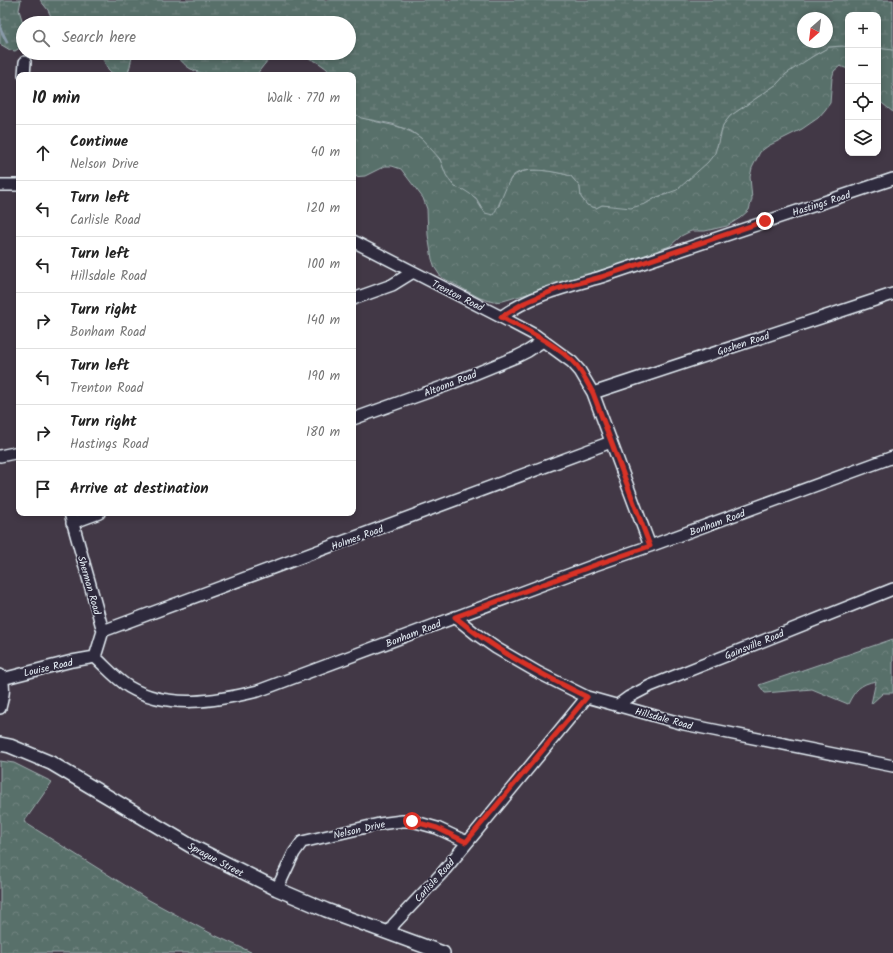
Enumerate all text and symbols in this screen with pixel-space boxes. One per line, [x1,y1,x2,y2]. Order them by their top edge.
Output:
north arrow [797,12,833,48]
map controls [845,12,881,156]
button: + [845,12,881,48]
search box [16,16,356,60]
text: Search here [62,26,136,50]
icon: search [30,27,52,49]
button: − [845,48,881,84]
button: locate [845,84,881,120]
text: 10 min [32,85,80,112]
text: Walk · 770 m [267,88,340,109]
button: layers [845,120,881,156]
text: Continue [70,130,128,154]
icon: ahead [32,142,54,164]
text: 40 m [311,142,340,163]
text: Nelson Drive [70,154,139,175]
text: Turn left [70,186,130,210]
street label: Hastings Road [790,187,853,221]
icon: left [32,198,54,220]
text: 120 m [306,198,340,219]
text: Carlisle Road [70,210,140,231]
route end [756,212,774,230]
text: Turn left [70,242,130,266]
icon: left [32,254,54,276]
text: 100 m [307,254,340,275]
text: Hillsdale Road [70,266,147,287]
street label: Trenton Road [429,276,487,316]
text: Turn right [70,298,137,322]
icon: right [32,310,54,332]
text: 140 m [307,310,340,331]
text: Bonham Road [70,322,146,343]
street label: Goshen Road [715,328,772,360]
text: Turn left [70,354,130,378]
icon: left [32,366,54,388]
text: 190 m [308,366,340,387]
street label: Altoona Road [422,366,480,401]
text: Trenton Road [70,378,143,399]
text: Turn right [70,410,137,434]
icon: right [32,422,54,444]
text: 180 m [306,422,340,443]
text: Hastings Road [70,434,148,455]
text: Arrive at destination [70,477,209,501]
icon: arrive [32,478,54,500]
street label: Bonham Road [687,505,748,540]
street label: Holmes Road [329,521,387,555]
street label: Sherman Road [73,554,105,618]
street label: Bonham Road [383,616,444,652]
street label: Gainsville Road [722,625,787,664]
street label: Louise Road [22,654,75,681]
street label: Hillsdale Road [633,704,695,735]
route start [403,812,421,830]
street label: Nelson Drive [332,816,387,844]
street label: Sprague Street [185,838,247,881]
street label: Carlisle Road [411,854,459,906]

